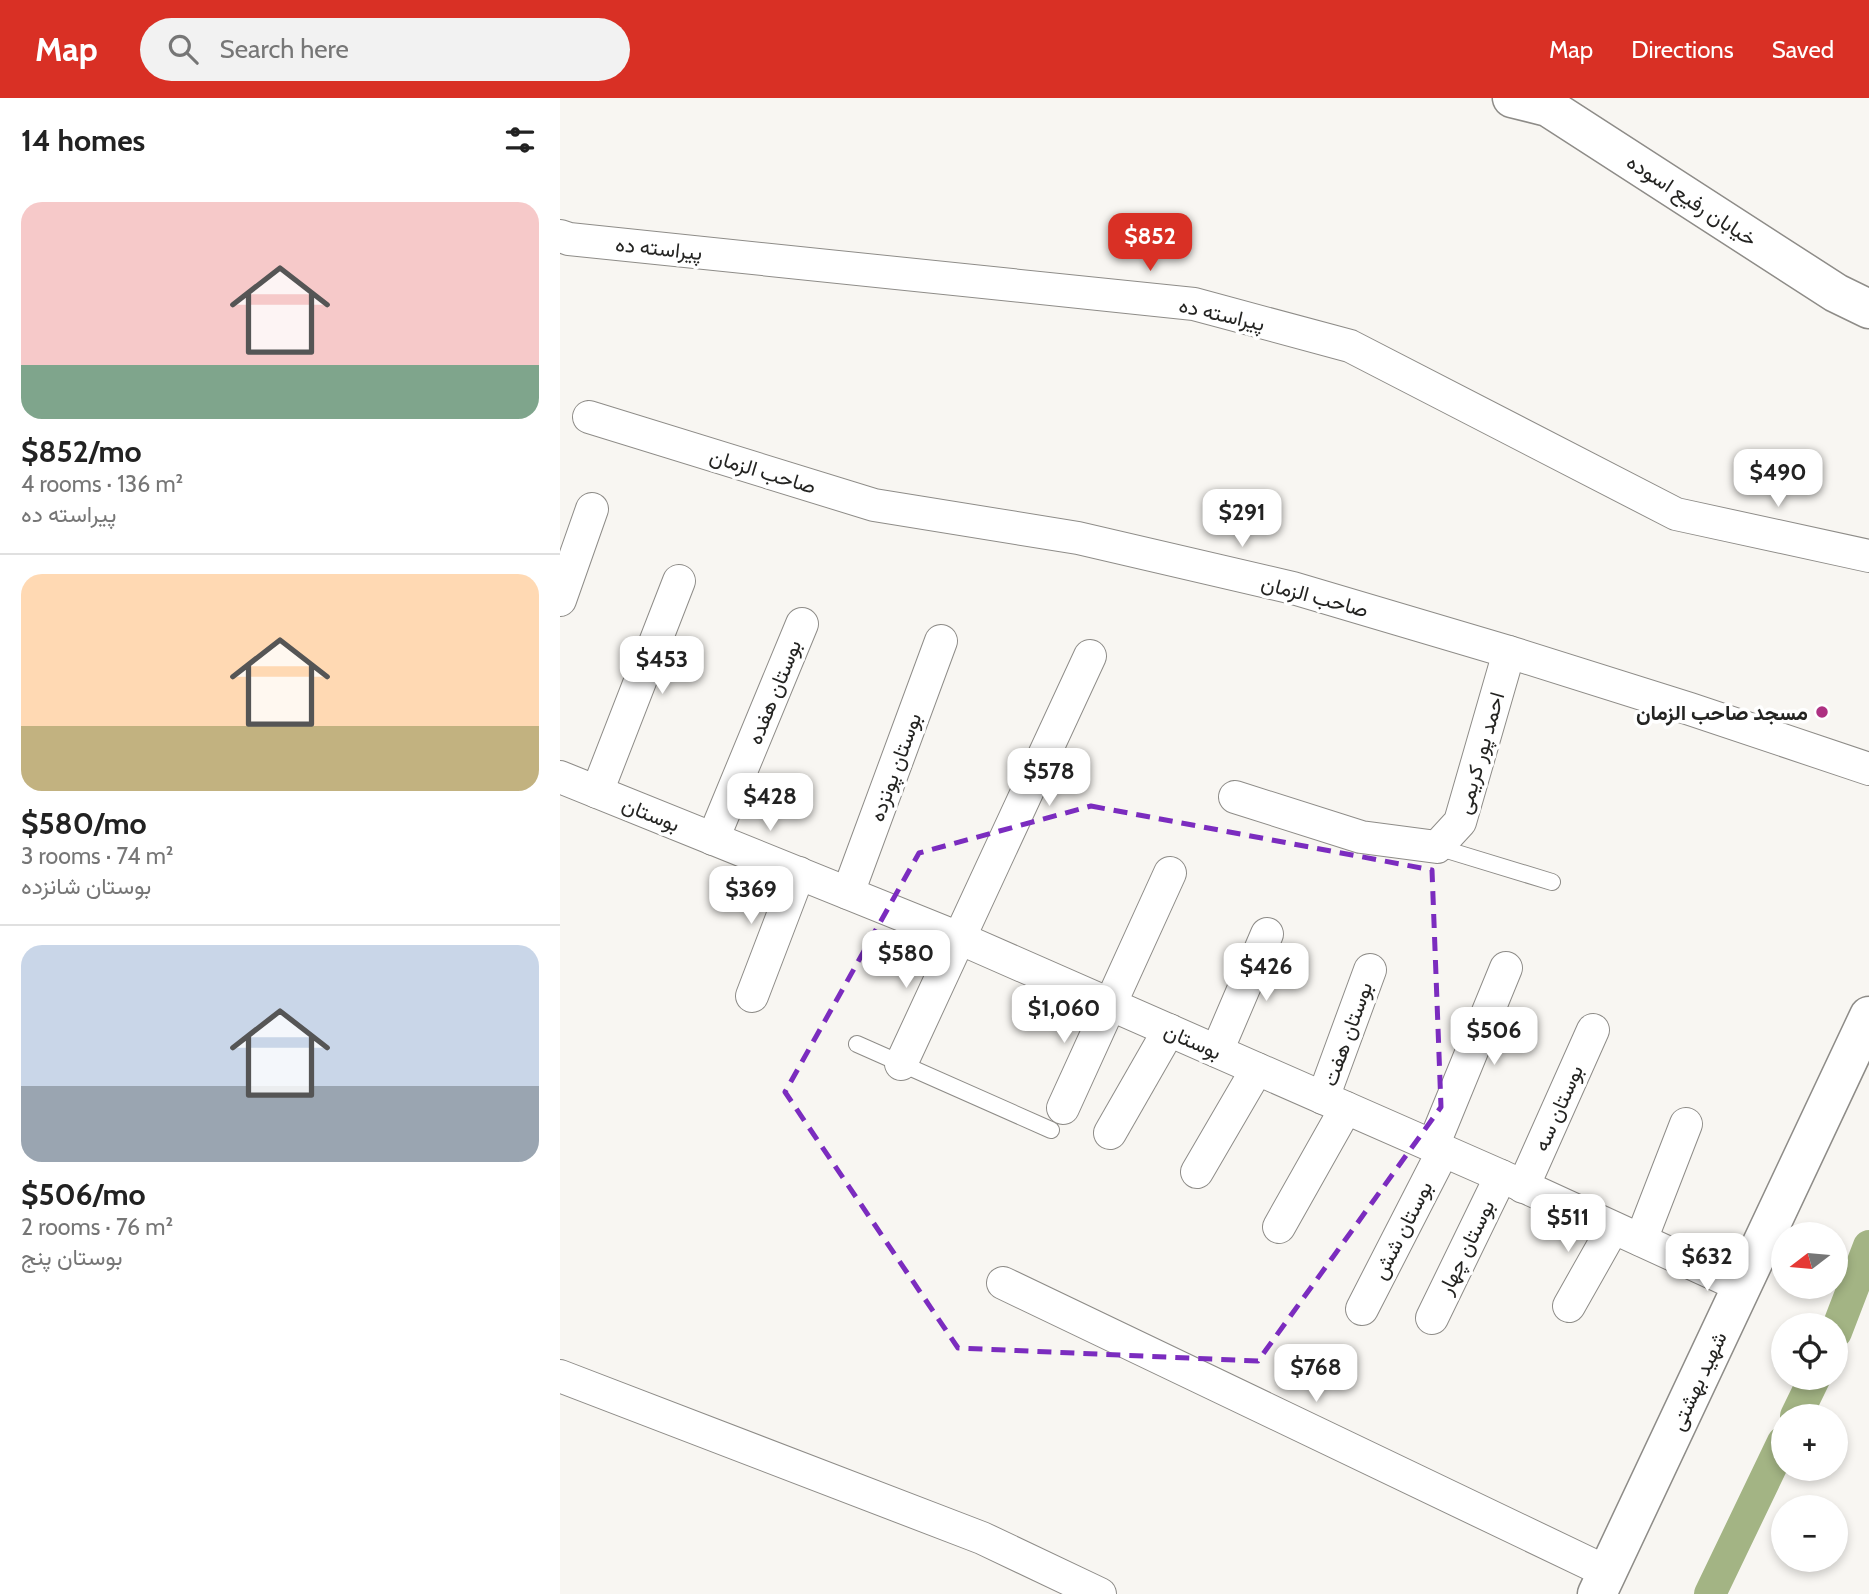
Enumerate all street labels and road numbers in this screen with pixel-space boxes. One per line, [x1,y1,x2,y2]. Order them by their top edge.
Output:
street label: خیابان رفیع اسوده [1621,149,1762,253]
street label: پیراسته ده [614,231,704,267]
street label: پیراسته ده [1176,292,1267,338]
street label: صاحب الزمان [707,443,819,500]
street label: صاحب الزمان [1259,570,1371,623]
street label: بوستان هفده [742,636,807,748]
street label: احمد پور کریمی [1451,689,1511,817]
street label: بوستان پونزده [864,709,928,825]
street label: بوستان [618,791,683,838]
street label: بوستان هفت [1317,978,1378,1090]
street label: بوستان [1160,1017,1225,1066]
street label: بوستان سه [1528,1061,1589,1156]
street label: بوستان شش [1367,1177,1438,1284]
street label: بوستان چهار [1432,1196,1501,1300]
street label: شهید بهشتی [1664,1328,1733,1435]

